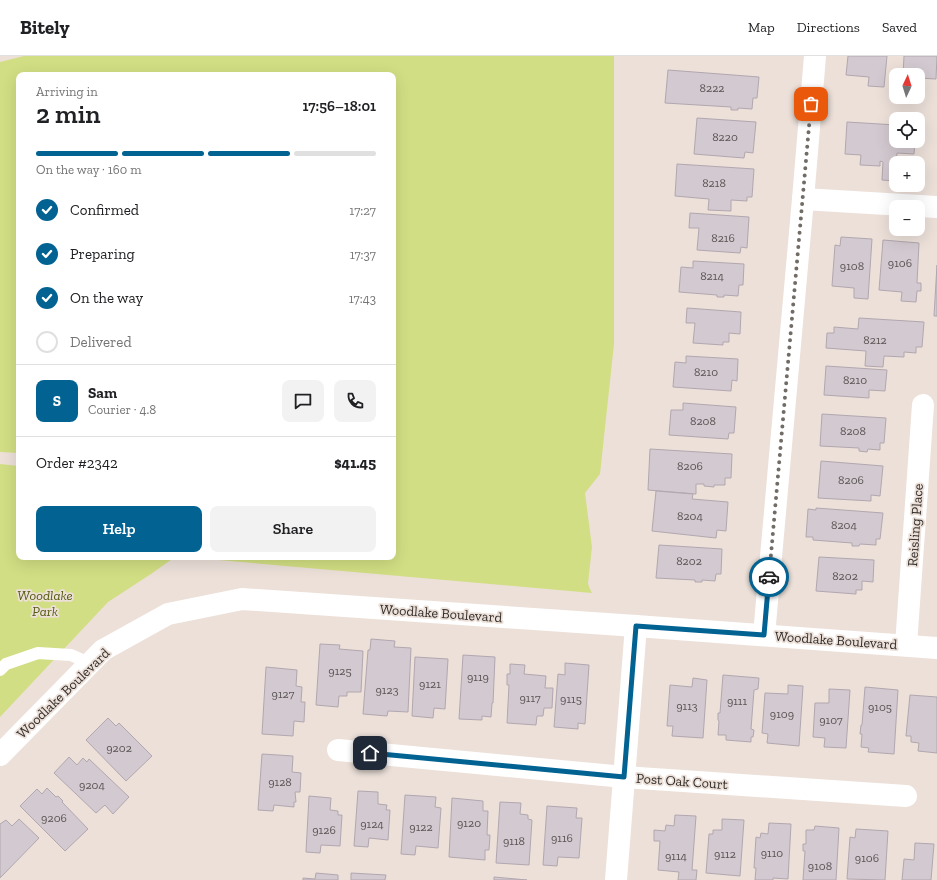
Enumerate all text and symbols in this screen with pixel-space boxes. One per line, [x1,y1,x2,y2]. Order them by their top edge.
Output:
text: Bitely [20,16,69,39]
text: Map [748,19,775,36]
text: Directions [797,19,860,36]
text: Saved [882,19,917,36]
north arrow [889,68,925,104]
map controls [889,68,925,236]
house number: 8222 [700,81,725,95]
text: Arriving in [36,84,98,99]
pin [794,87,828,121]
icon: bag [800,93,822,115]
text: 17:56–18:01 [303,97,376,115]
text: 2 min [36,98,100,130]
button: locate [889,112,925,148]
house number: 8220 [712,130,738,144]
button: + [889,156,925,192]
text: On the way · 160 m [36,162,141,177]
house number: 8218 [702,176,726,190]
icon: check [36,199,58,221]
button: − [889,200,925,236]
text: Confirmed [70,201,139,219]
text: 17:27 [349,203,376,218]
house number: 8216 [711,231,735,245]
icon: check [36,243,58,265]
text: Preparing [70,245,135,263]
text: 17:37 [350,247,376,262]
house number: 9106 [888,256,912,270]
house number: 9108 [840,259,864,273]
house number: 8214 [700,269,724,283]
icon: check [36,287,58,309]
text: On the way [70,289,143,307]
text: 17:43 [349,291,376,306]
text: Delivered [70,333,132,351]
house number: 8212 [863,333,887,347]
house number: 8210 [694,365,718,379]
house number: 8210 [843,373,867,387]
button: chat [282,380,324,422]
button: phone [334,380,376,422]
text: Sam [88,384,117,402]
text: S [53,392,61,410]
text: Courier · 4.8 [88,402,156,417]
house number: 8208 [690,414,716,428]
house number: 8208 [840,424,866,438]
text: Order #2342 [36,454,118,472]
text: $41.45 [334,454,376,472]
house number: 8206 [677,459,703,473]
house number: 8206 [838,473,864,487]
street label: Reisling Place [904,483,927,567]
button: Help [36,506,202,552]
button: Share [210,506,376,552]
house number: 8204 [677,509,704,523]
house number: 8204 [831,518,858,532]
house number: 8202 [676,554,702,568]
courier [749,557,789,597]
icon: car [758,566,780,588]
house number: 8202 [832,569,858,583]
park label: Woodlake Park [17,587,73,620]
street label: Woodlake Boulevard [379,601,503,626]
street label: Woodlake Boulevard [774,628,898,653]
street label: Woodlake Boulevard [13,644,114,742]
house number: 9125 [328,664,352,678]
house number: 9119 [467,670,489,684]
house number: 9121 [419,677,441,691]
house number: 9123 [375,683,399,697]
house number: 9127 [272,687,295,701]
house number: 9117 [519,691,541,705]
house number: 9115 [560,692,582,706]
house number: 9111 [727,694,747,708]
house number: 9113 [676,699,698,713]
house number: 9105 [868,700,892,714]
house number: 9109 [770,707,794,721]
house number: 9107 [819,713,843,727]
pin [353,736,387,770]
house number: 9202 [106,741,132,755]
icon: home [359,742,381,764]
street label: Post Oak Court [636,770,729,793]
house number: 9128 [268,775,292,789]
house number: 9204 [79,778,105,792]
house number: 9206 [41,811,67,825]
house number: 9120 [457,816,481,830]
house number: 9124 [360,817,384,831]
house number: 9122 [409,820,433,834]
house number: 9126 [312,823,336,837]
house number: 9116 [551,831,573,845]
house number: 9118 [503,834,525,848]
house number: 9110 [761,846,783,860]
house number: 9112 [714,847,736,861]
house number: 9114 [665,849,688,863]
house number: 9106 [855,851,879,865]
house number: 9108 [808,859,832,873]

